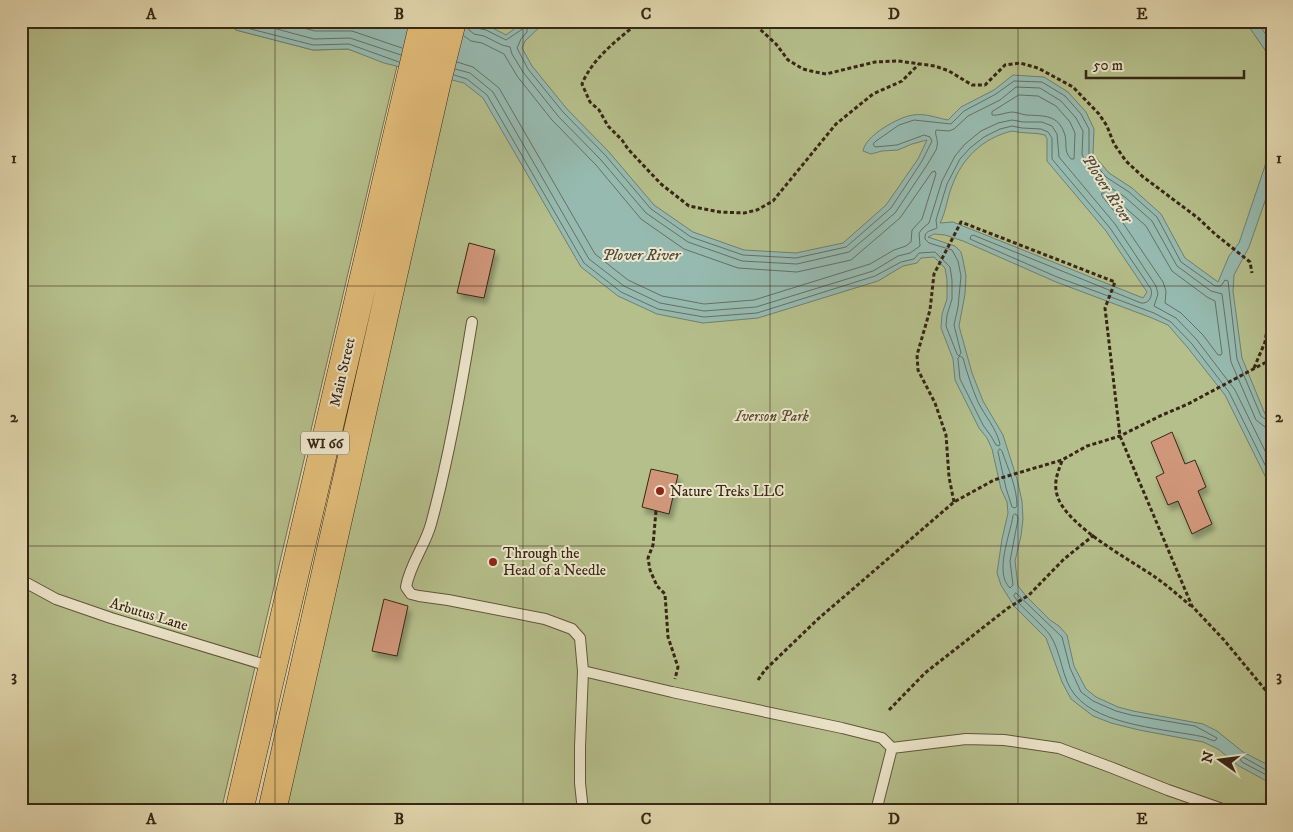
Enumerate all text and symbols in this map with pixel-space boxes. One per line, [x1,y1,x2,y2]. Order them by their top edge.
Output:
text: A [145,4,157,24]
text: B [394,4,404,24]
text: C [641,4,651,24]
text: D [888,4,900,24]
text: E [1136,4,1148,24]
scale bar [1086,48,1243,80]
text: 50 m [1093,56,1123,75]
text: 1 [11,148,17,168]
text: 1 [1276,148,1282,168]
water label: Plover River [1077,150,1138,228]
water label: Plover River [602,245,681,265]
street label: Main Street [325,335,360,409]
text: 2 [10,407,19,427]
park label: Iverson Park [734,407,810,426]
text: 2 [1275,407,1284,427]
road number: WI 66 [301,432,349,454]
place label: Nature Treks LLC [670,482,784,501]
marker: Nature Treks LLC [654,485,666,497]
place label: Through the Head of a Needle [503,544,606,580]
marker: Through the Head of a Needle [487,556,499,568]
street label: Arbutus Lane [107,594,190,635]
text: 3 [11,666,17,686]
text: 3 [1276,666,1282,686]
north arrow [1196,734,1246,784]
text: N [1198,749,1219,765]
text: A [145,809,157,829]
text: B [394,809,404,829]
text: C [641,809,651,829]
text: D [888,809,900,829]
text: E [1136,809,1148,829]

